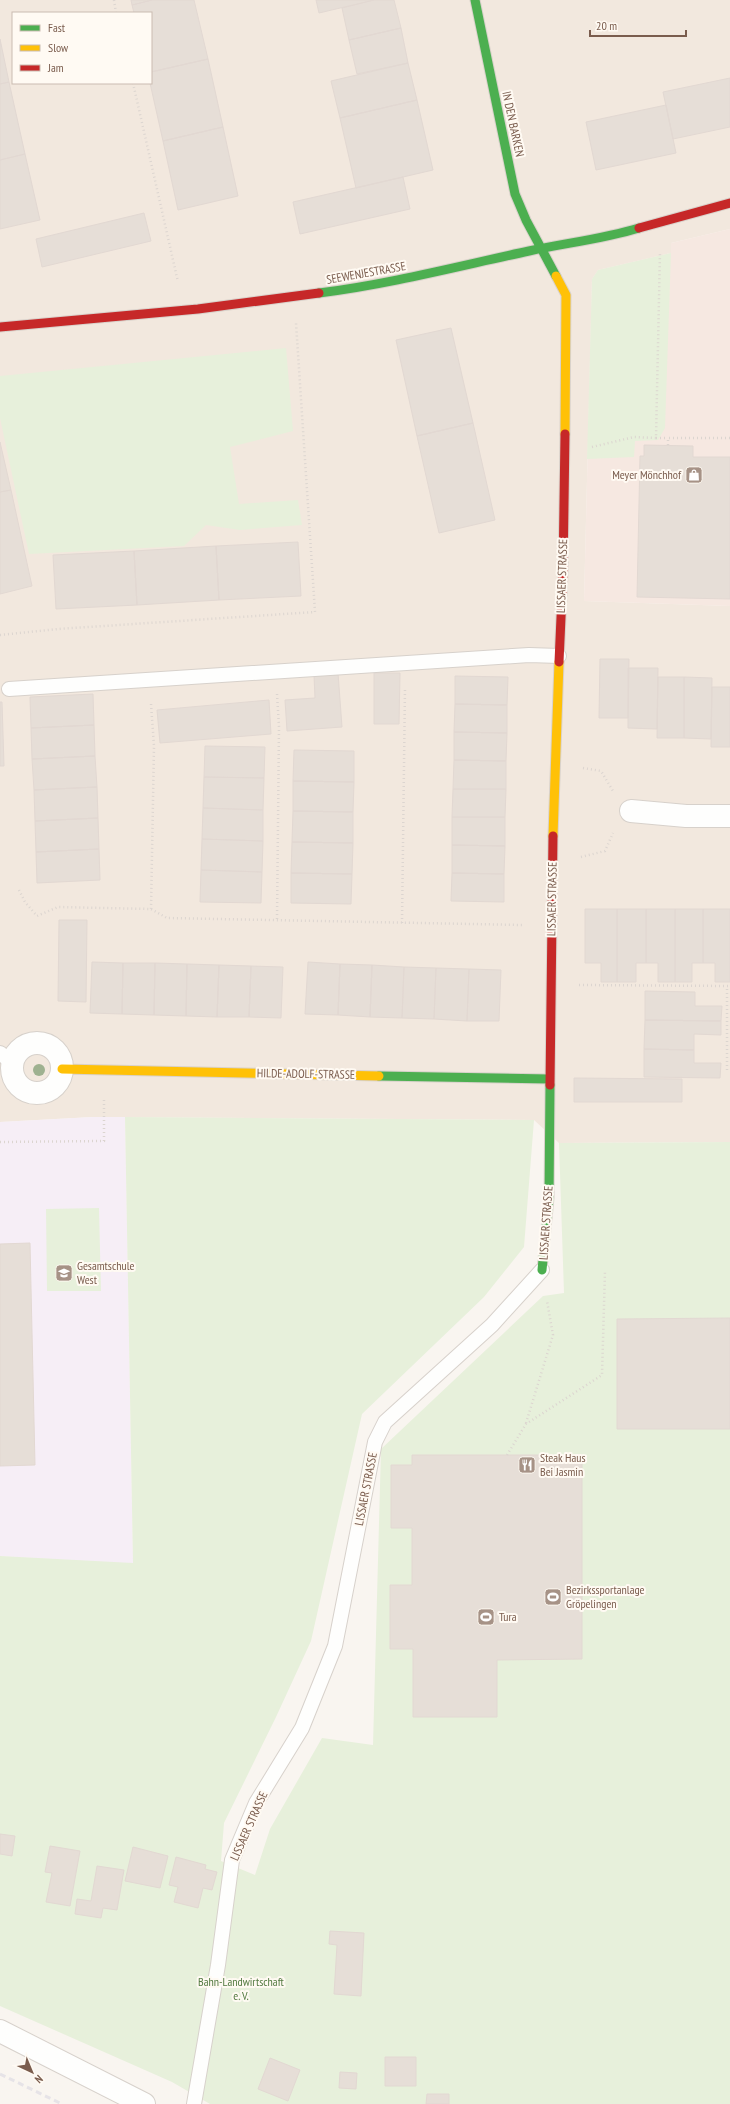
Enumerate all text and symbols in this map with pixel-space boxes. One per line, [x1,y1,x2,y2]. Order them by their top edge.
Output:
legend [12,12,152,84]
scale bar [590,12,686,38]
text: 20 m [596,18,617,33]
text: Fast [48,20,66,35]
text: Slow [48,40,69,55]
text: Jam [47,60,64,75]
street label: IN DEN BARKEN [499,90,528,158]
street label: SEEWENJESTRASSE [325,258,407,287]
shop icon: Meyer Mönchhof [684,465,704,485]
place label: Meyer Mönchhof [612,467,682,482]
street label: LISSAER STRASSE [553,539,570,613]
street label: LISSAER STRASSE [543,862,560,936]
street label: HILDE-ADOLF-STRASSE [257,1065,355,1082]
street label: LISSAER STRASSE [535,1185,556,1261]
place label: Gesamtschule West [77,1258,134,1287]
school or university icon: Gesamtschule West [54,1263,74,1283]
place label: Steak Haus Bei Jasmin [540,1450,586,1479]
street label: LISSAER STRASSE [351,1451,380,1527]
restaurant icon: Steak Haus Bei Jasmin [517,1455,537,1475]
place label: Bezirkssportanlage Gröpelingen [566,1582,645,1611]
sports icon: Bezirkssportanlage Gröpelingen [543,1587,563,1607]
sports icon: Tura [476,1607,496,1627]
place label: Tura [499,1609,517,1624]
street label: LISSAER STRASSE [227,1789,270,1863]
park label: Bahn-Landwirtschaft e. V. [198,1974,285,2003]
north arrow [12,2052,52,2092]
text: N [32,2072,46,2086]

